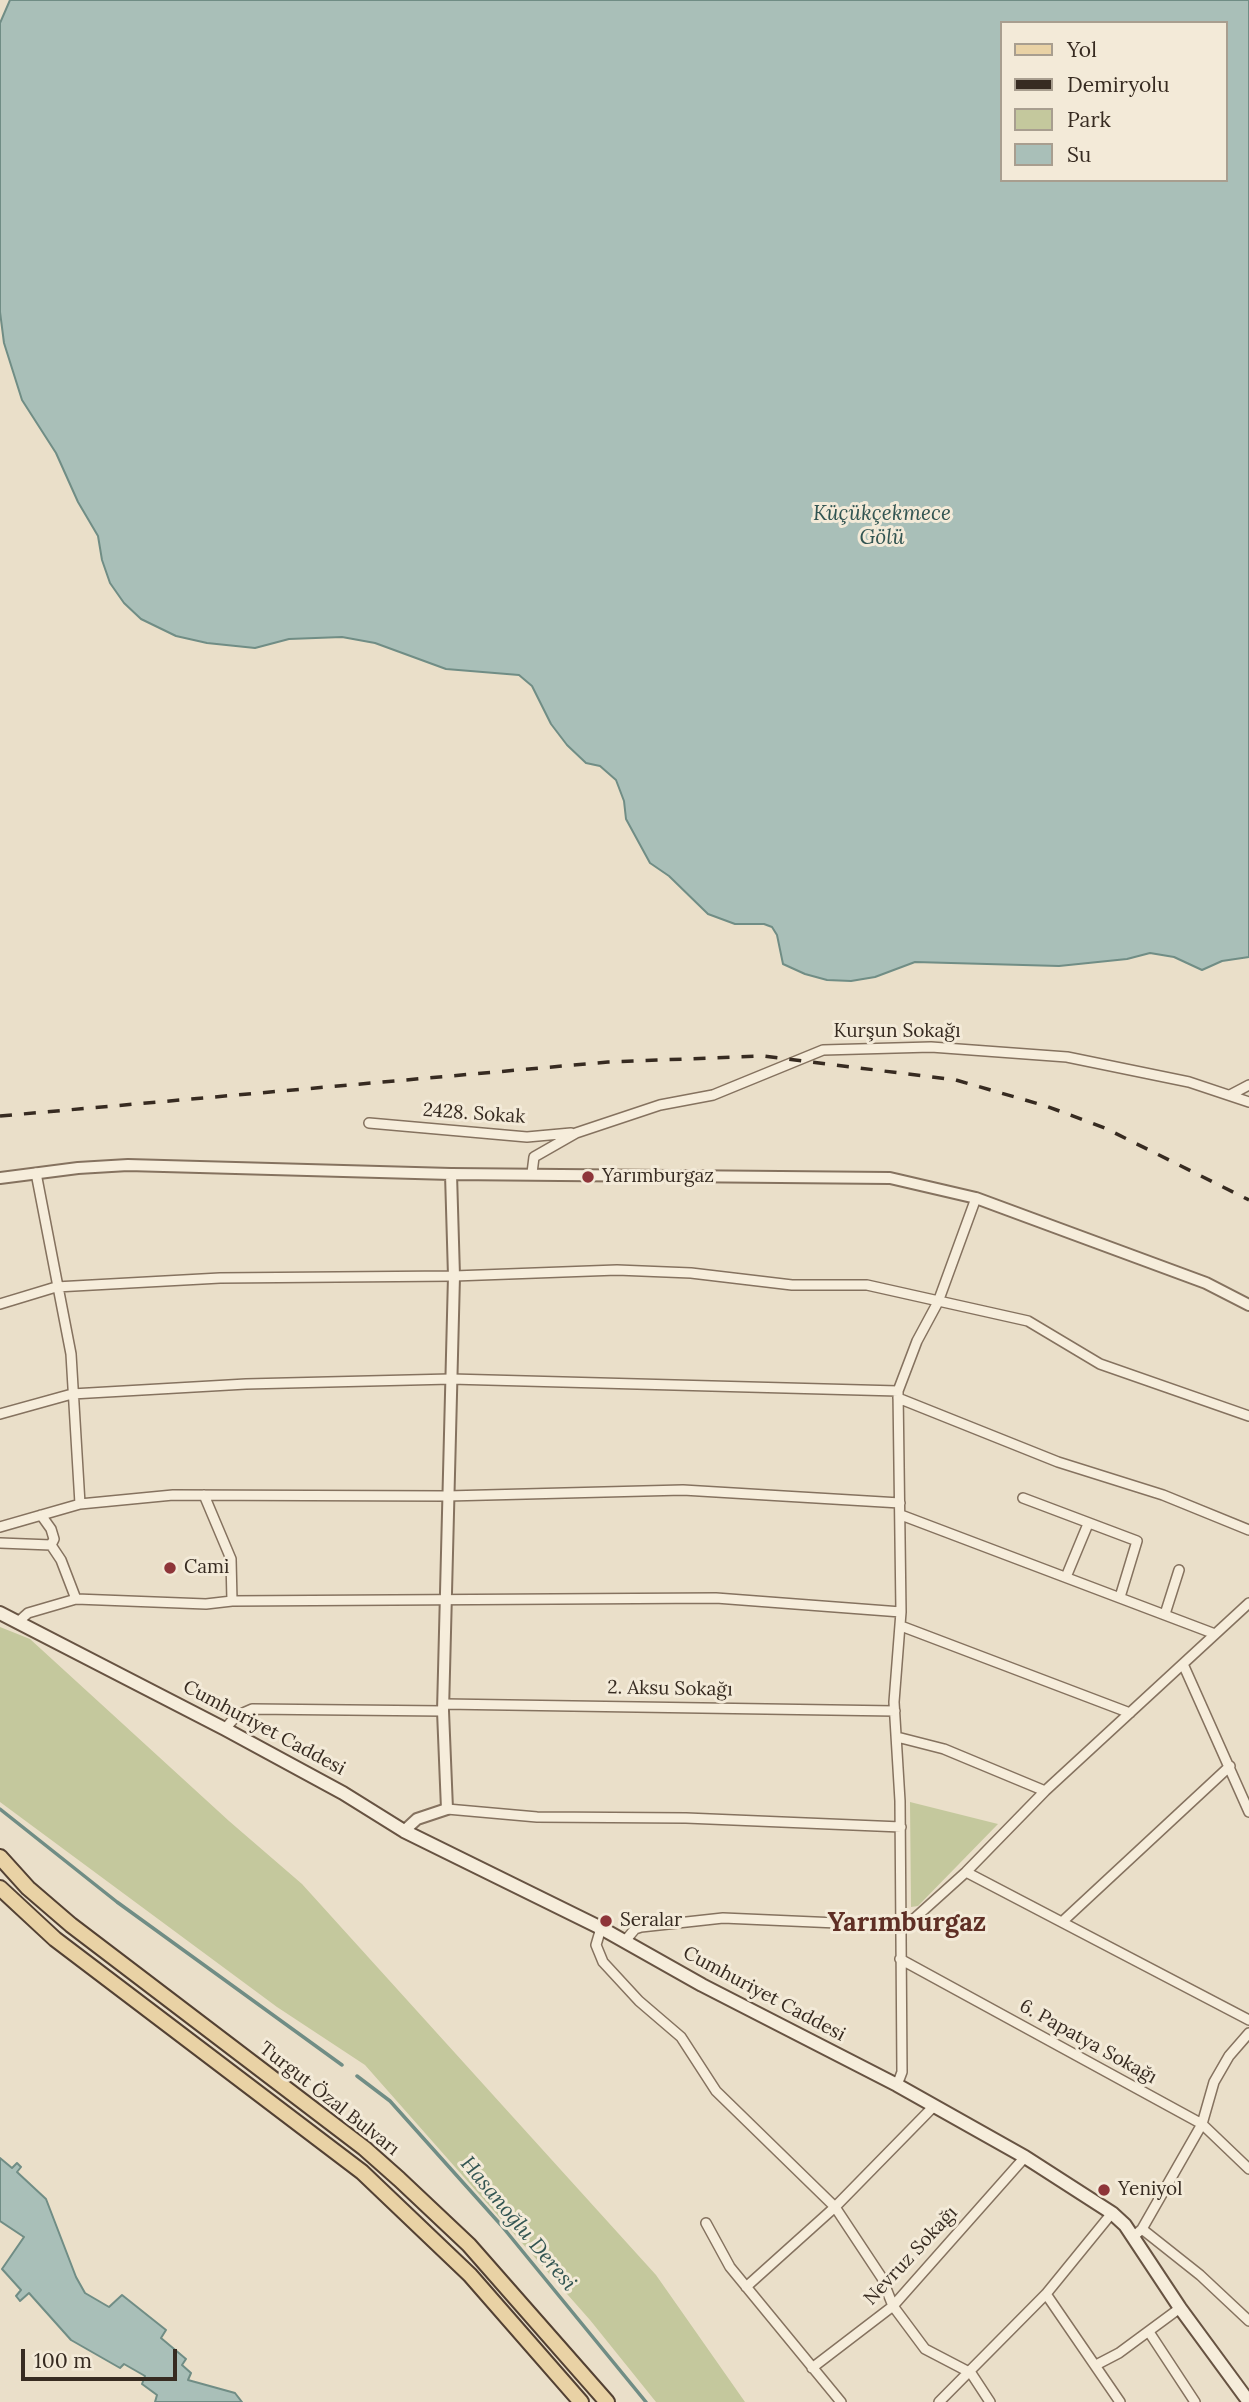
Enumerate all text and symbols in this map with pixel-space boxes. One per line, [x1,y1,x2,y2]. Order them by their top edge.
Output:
legend [1000,21,1228,182]
text: Yol [1067,36,1097,63]
text: Demiryolu [1067,71,1170,98]
text: Park [1067,106,1111,133]
text: Su [1067,141,1091,168]
water label: Küçükçekmece Gölü [813,501,951,551]
street label: Kurşun Sokağı [833,1021,961,1043]
street label: 2428. Sokak [422,1099,526,1129]
place label: Yarımburgaz [602,1166,714,1188]
marker: Yarımburgaz [580,1169,596,1185]
place label: Cami [184,1557,229,1579]
marker: Cami [162,1560,178,1576]
street label: Cumhuriyet Caddesi [179,1676,349,1780]
street label: 2. Aksu Sokağı [607,1677,733,1701]
district label: Yarımburgaz [828,1908,986,1940]
place label: Seralar [620,1910,682,1932]
marker: Seralar [598,1913,614,1929]
street label: Cumhuriyet Caddesi [679,1942,849,2046]
street label: 6. Papatya Sokağı [1015,1995,1161,2089]
street label: Turgut Özal Bulvarı [255,2037,403,2161]
water label: Hasanoğlu Deresi [455,2152,581,2296]
place label: Yeniyol [1118,2179,1182,2201]
marker: Yeniyol [1096,2182,1112,2198]
street label: Nevruz Sokağı [860,2202,962,2310]
scale bar [24,2336,180,2380]
text: 100 m [34,2347,92,2374]

